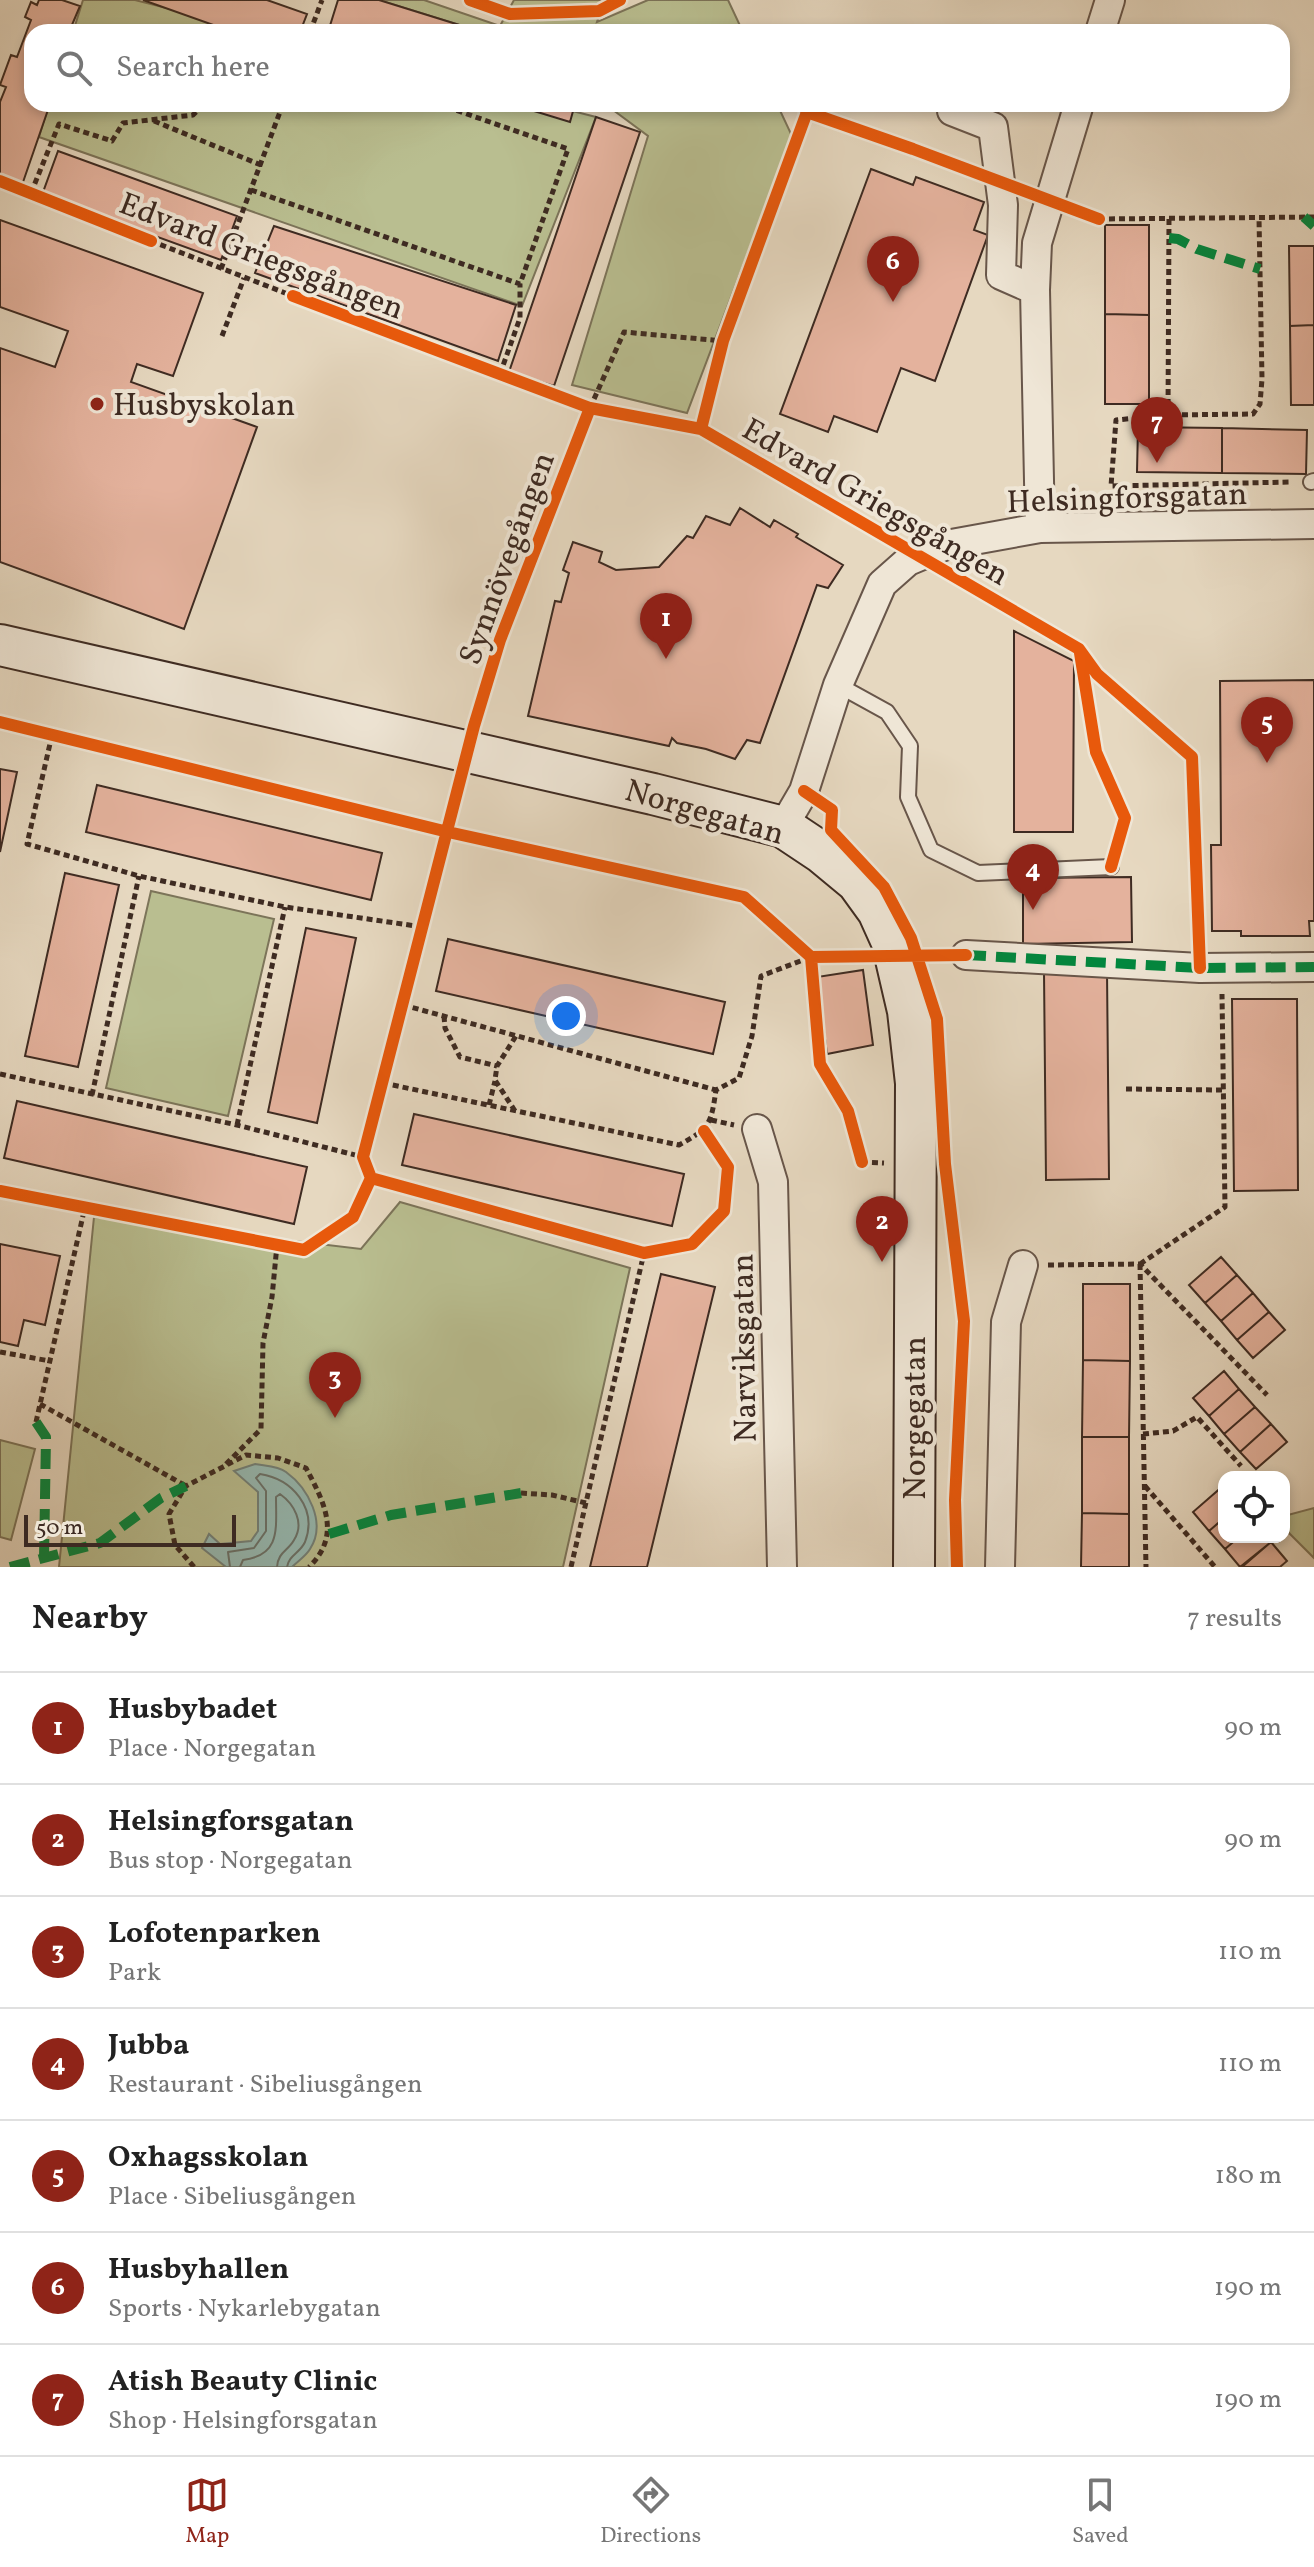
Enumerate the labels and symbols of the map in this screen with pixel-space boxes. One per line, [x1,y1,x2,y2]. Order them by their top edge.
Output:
street label: Edvard Griegsgången [112,183,410,332]
pin: 6 [867,236,919,302]
place label: Husbyskolan [113,385,295,429]
marker: Husbyskolan [88,395,106,413]
pin: 7 [1131,397,1183,463]
street label: Edvard Griegsgången [733,409,1016,598]
street label: Synnövegången [450,446,568,672]
street label: Helsingforsgatan [1006,474,1248,526]
pin: 1 [640,593,692,659]
pin: 5 [1241,697,1293,763]
street label: Norgegatan [619,770,789,858]
pin: 4 [1007,844,1059,910]
your location [546,996,586,1036]
pin: 2 [856,1196,908,1262]
street label: Narviksgatan [722,1253,770,1443]
street label: Norgegatan [895,1336,939,1500]
pin: 3 [309,1352,361,1418]
scale bar [24,1511,236,1547]

